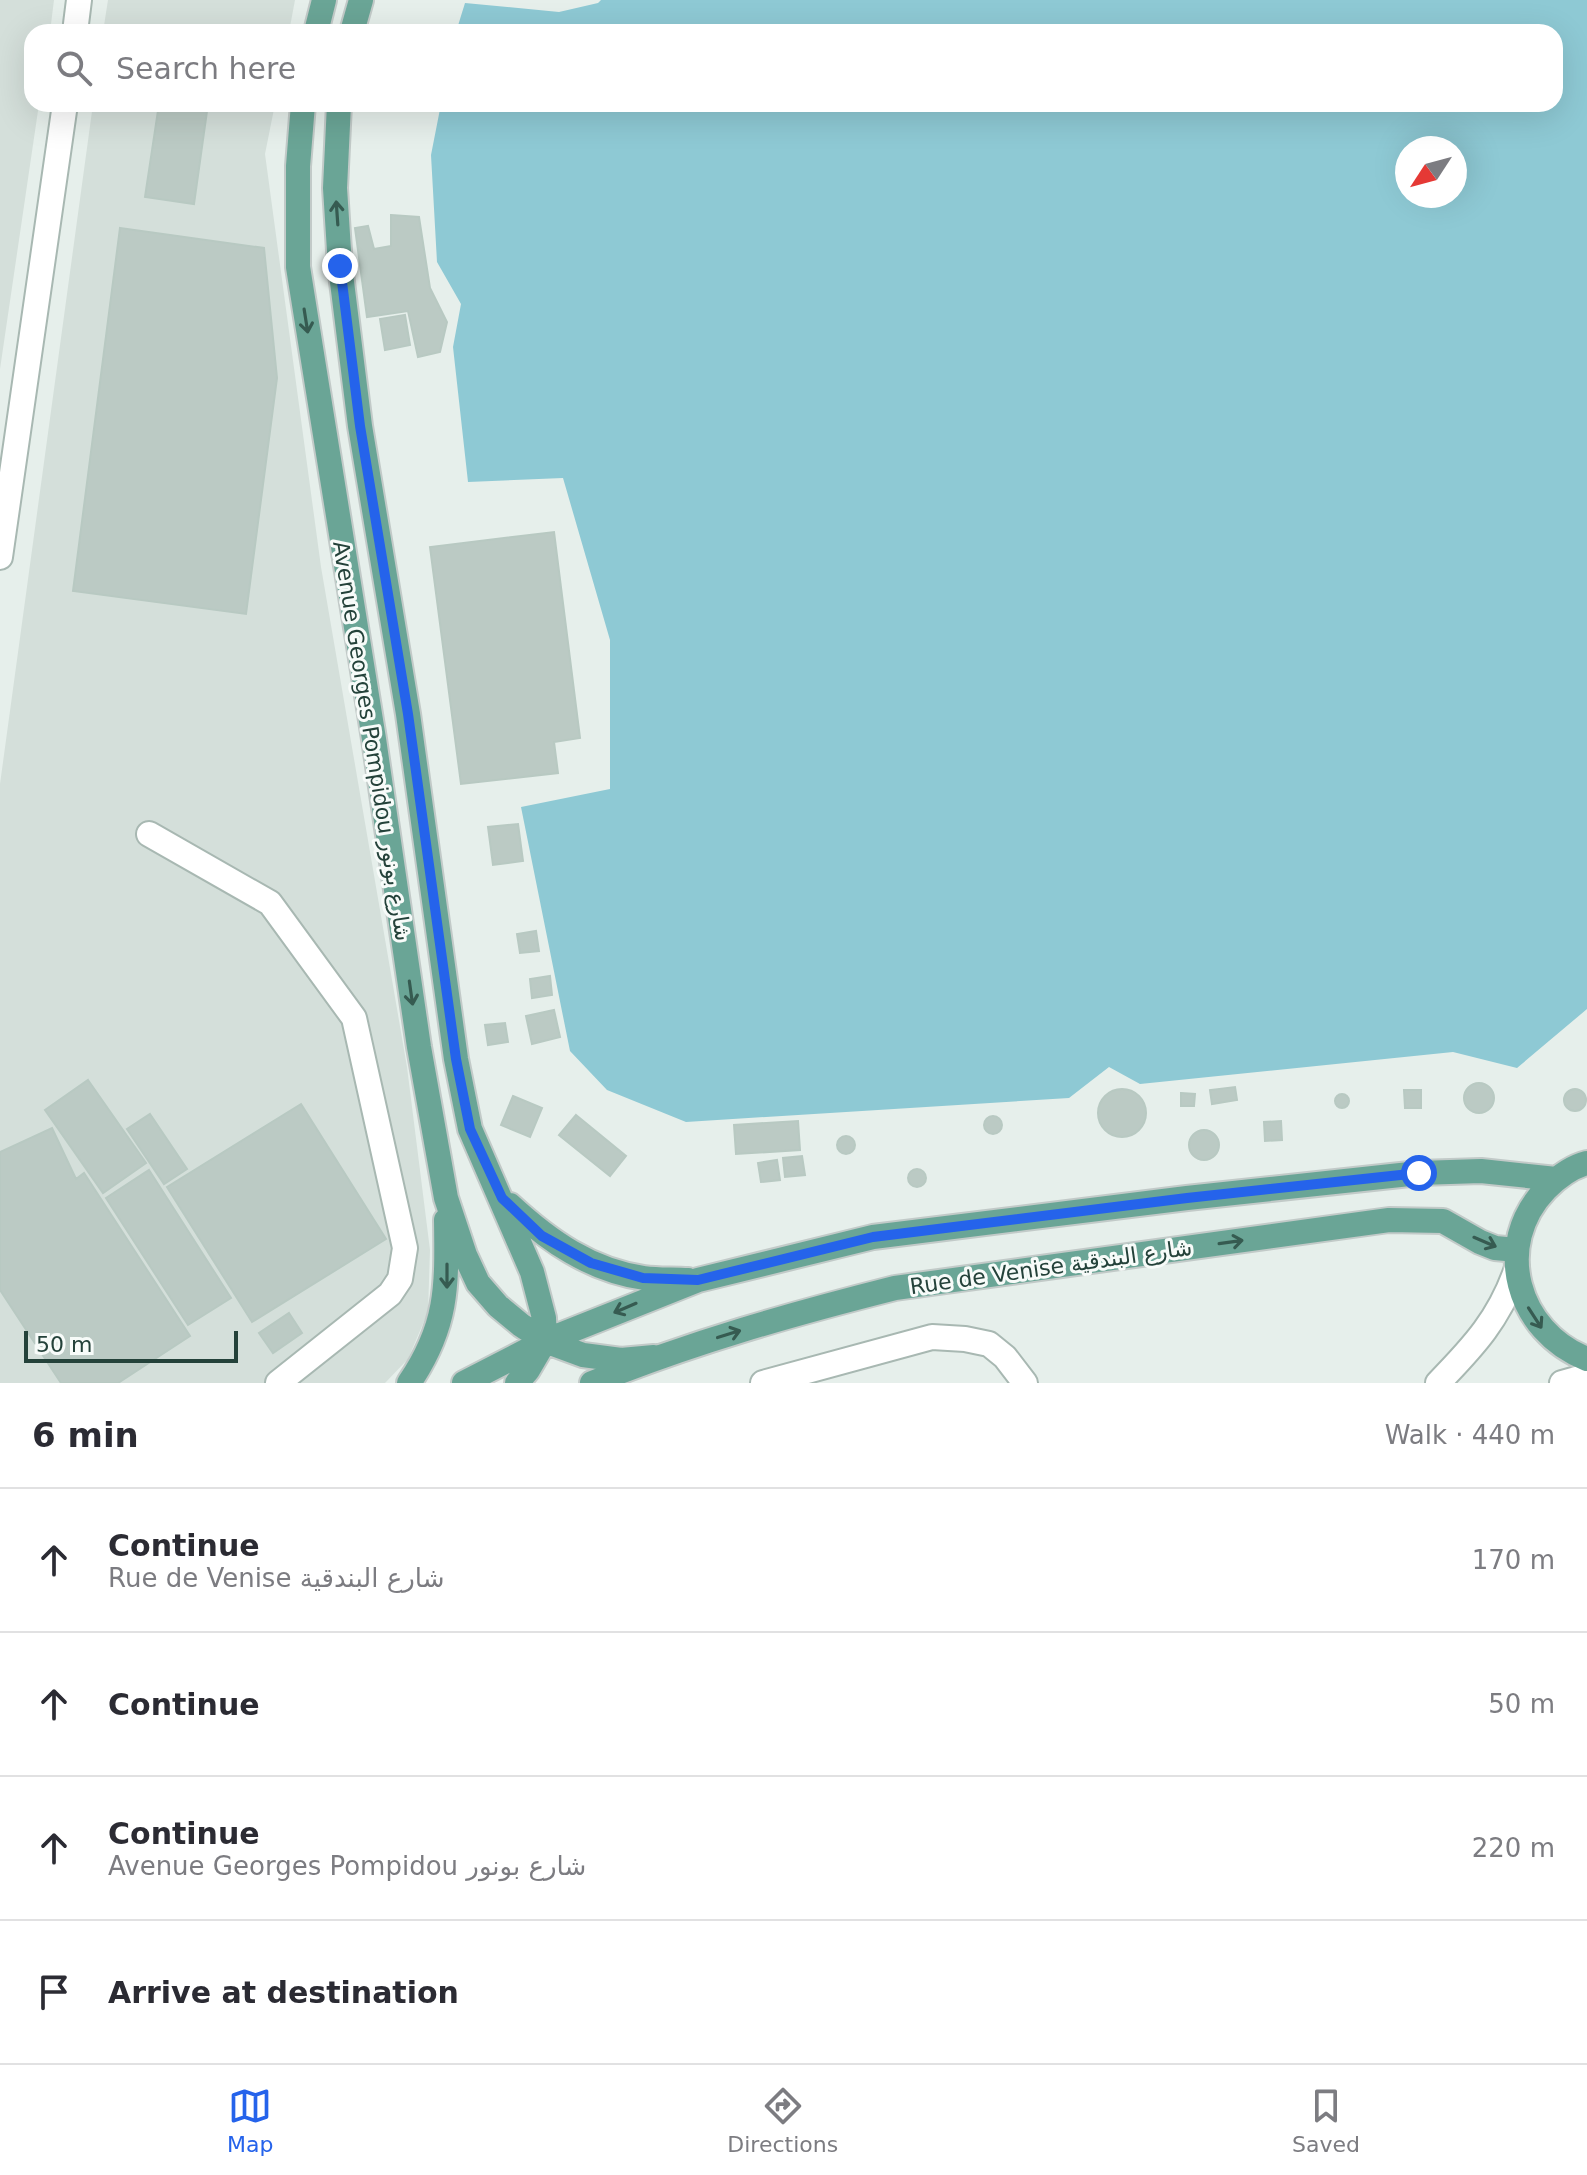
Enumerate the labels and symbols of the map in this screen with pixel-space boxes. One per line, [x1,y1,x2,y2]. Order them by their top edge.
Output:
north arrow [1395,136,1467,208]
one-way arrow [329,200,344,227]
route end [322,248,358,284]
one-way arrow [300,308,315,333]
street label: Avenue Georges Pompidou شارع بونور [328,539,416,943]
one-way arrow [404,980,419,1005]
route start [1401,1155,1437,1191]
one-way arrow [1218,1234,1244,1249]
street label: Rue de Venise شارع البندقية [908,1235,1194,1299]
one-way arrow [1472,1236,1496,1251]
one-way arrow [439,1262,455,1289]
one-way arrow [613,1302,638,1316]
one-way arrow [1527,1306,1544,1328]
one-way arrow [715,1326,741,1341]
scale bar [24,1327,238,1363]

